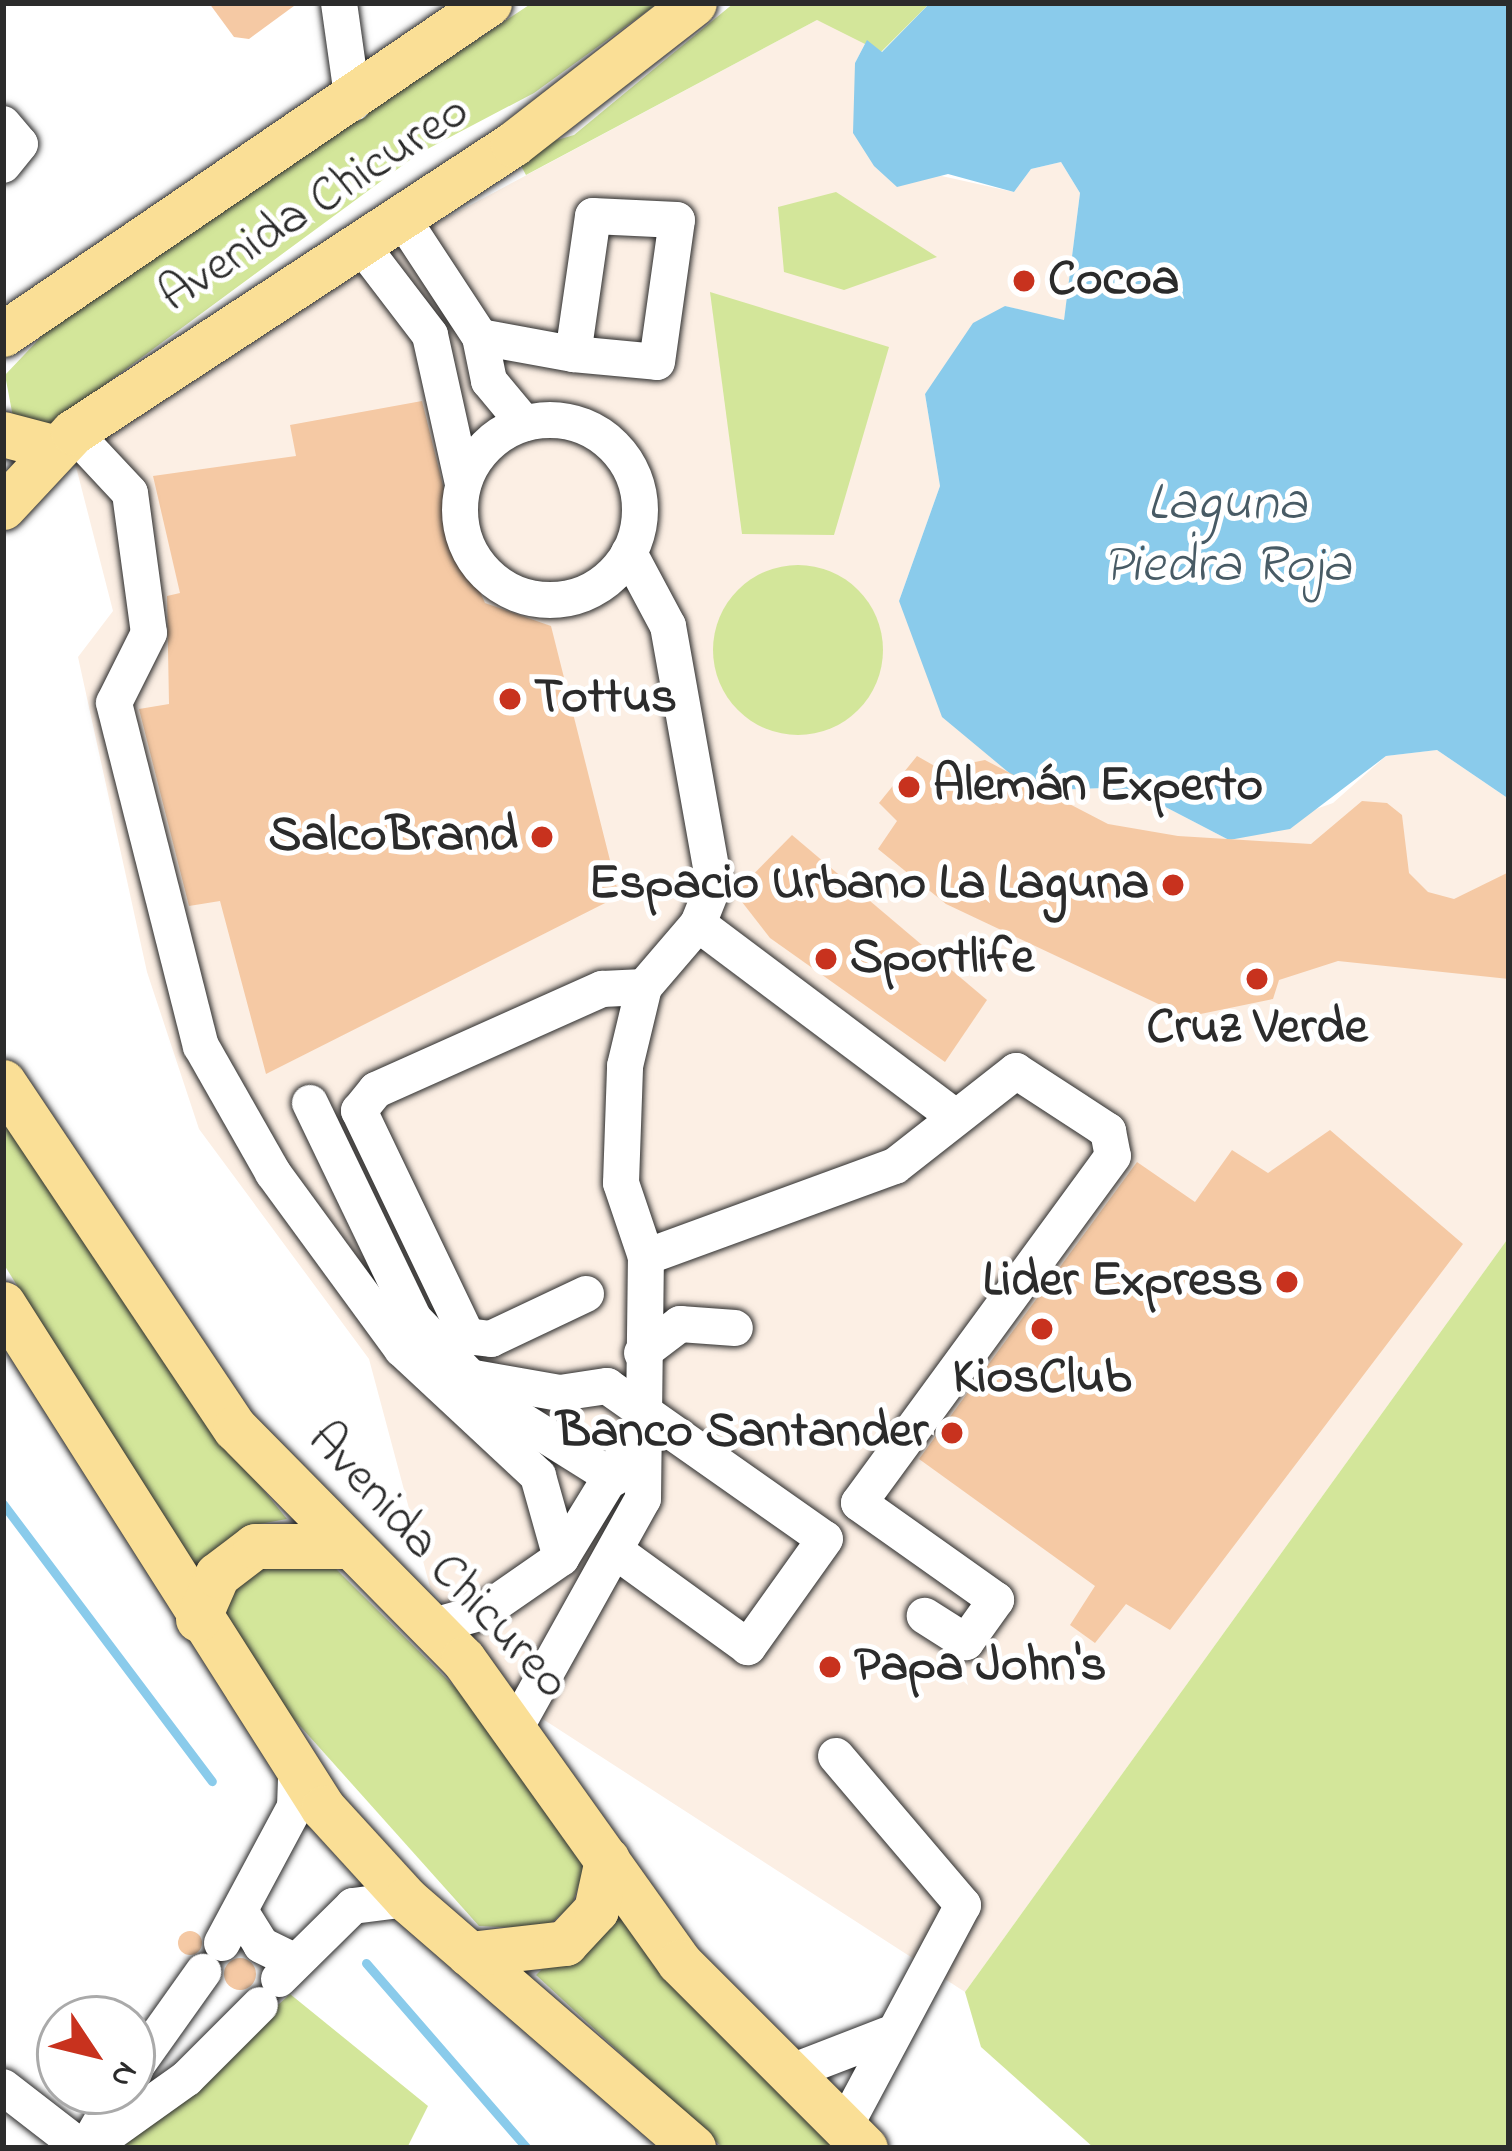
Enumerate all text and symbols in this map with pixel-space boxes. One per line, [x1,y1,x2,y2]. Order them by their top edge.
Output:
street label: Avenida Chicureo [149,82,481,328]
place label: Cocoa [1048,250,1179,312]
marker: Cocoa [1011,268,1037,294]
water label: Laguna Piedra Roja [1103,473,1351,600]
place label: Tottus [534,668,677,730]
marker: Tottus [497,686,523,712]
place label: Alemán Experto [933,756,1263,818]
marker: Alemán Experto [896,774,922,800]
place label: SalcoBrand [269,806,518,868]
marker: SalcoBrand [529,824,555,850]
place label: Espacio Urbano La Laguna [589,854,1149,916]
marker: Espacio Urbano La Laguna [1160,872,1186,898]
place label: Sportlife [850,928,1034,990]
marker: Sportlife [813,946,839,972]
marker: Cruz Verde [1244,966,1270,992]
place label: Cruz Verde [1146,998,1368,1060]
place label: Lider Express [983,1251,1263,1313]
marker: Lider Express [1274,1269,1300,1295]
marker: KiosClub [1029,1316,1055,1342]
place label: KiosClub [953,1348,1131,1410]
place label: Banco Santander [557,1402,928,1464]
street label: Avenida Chicureo [293,1411,581,1713]
marker: Banco Santander [939,1420,965,1446]
place label: Papa John's [854,1636,1107,1698]
marker: Papa John's [817,1654,843,1680]
north arrow [36,1995,156,2115]
text: N [97,2051,149,2097]

